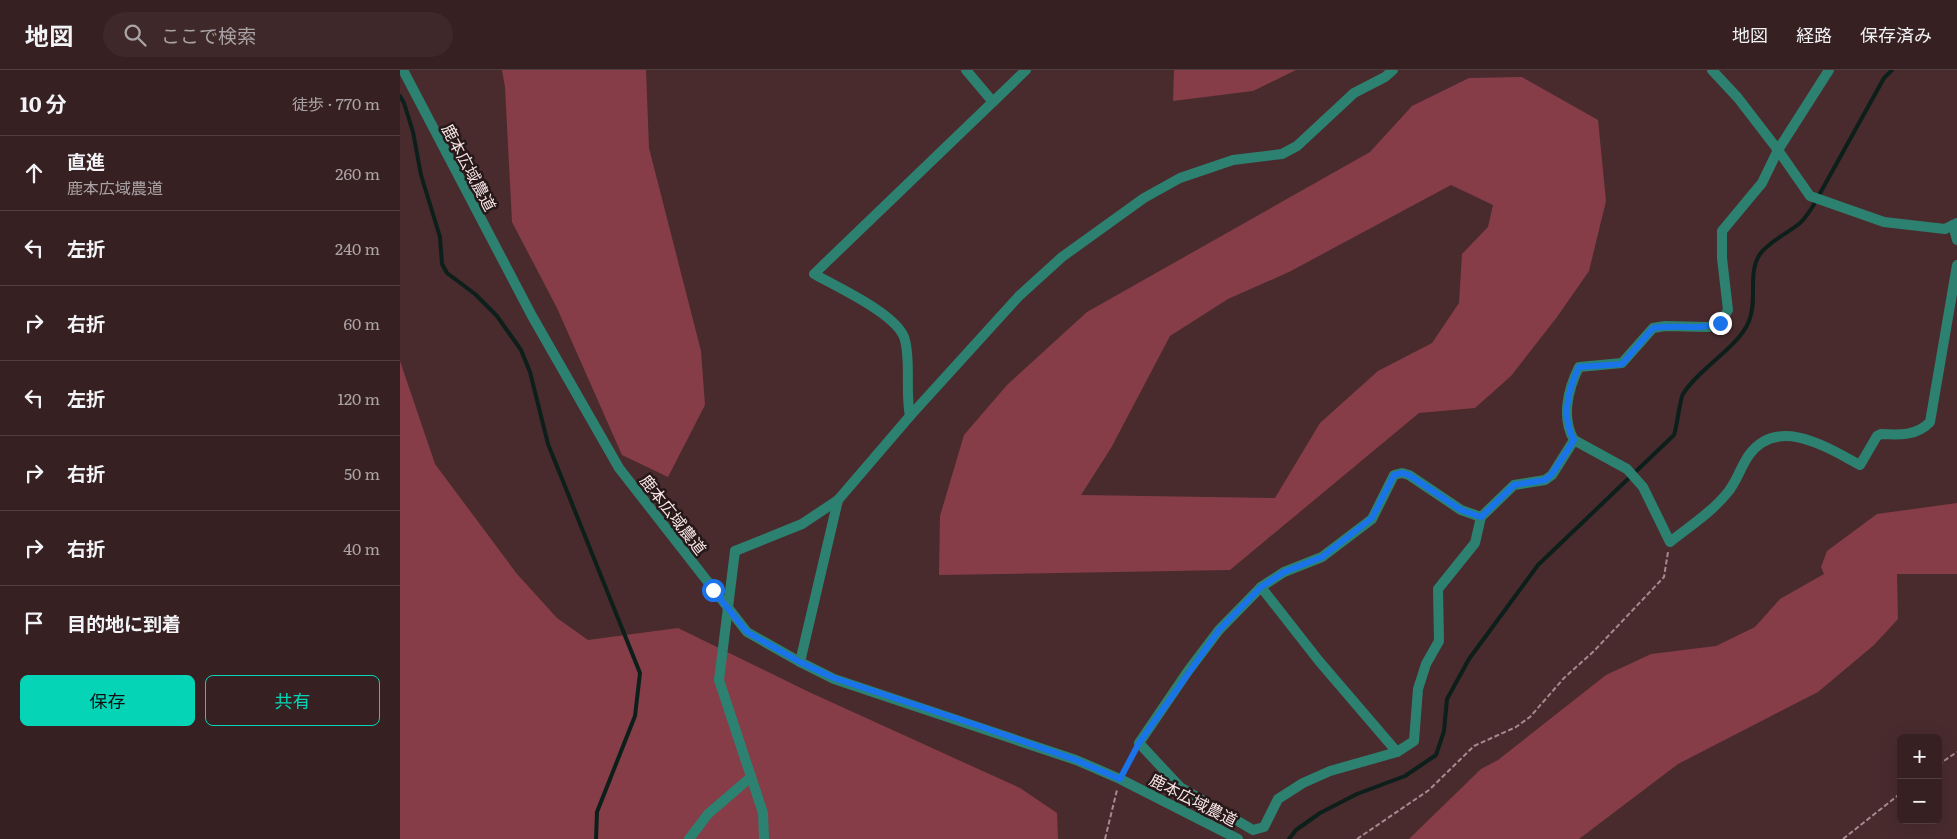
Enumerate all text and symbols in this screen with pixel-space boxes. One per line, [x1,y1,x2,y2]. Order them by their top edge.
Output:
search box [103,12,453,57]
text: 地図 [25,17,73,52]
icon: search [121,21,149,49]
text: ここで検索 [161,21,256,49]
text: 地図 [1732,21,1768,48]
text: 経路 [1796,21,1832,48]
text: 保存済み [1860,21,1932,48]
text: 10 分 [20,87,67,118]
text: 徒歩 · 770 m [292,91,380,115]
street label: 鹿本広域農道 [437,119,503,215]
text: 直進 [67,147,105,175]
icon: ahead [20,159,48,187]
text: 260 m [335,161,380,185]
text: 鹿本広域農道 [67,175,163,199]
icon: left [20,234,48,262]
text: 左折 [67,234,105,262]
text: 240 m [335,236,380,260]
icon: right [20,309,48,337]
text: 右折 [67,309,105,337]
text: 60 m [343,311,380,335]
route end [1709,312,1732,335]
icon: left [20,384,48,412]
text: 左折 [67,384,105,412]
text: 120 m [337,386,380,410]
icon: right [20,459,48,487]
text: 右折 [67,459,105,487]
text: 50 m [344,461,380,485]
street label: 鹿本広域農道 [635,469,713,559]
icon: right [20,534,48,562]
text: 右折 [67,534,105,562]
text: 40 m [343,536,380,560]
route start [702,579,725,602]
icon: arrive [20,609,48,637]
text: 目的地に到着 [67,609,181,637]
button: 保存 [20,675,195,726]
button: 共有 [205,675,380,726]
map controls [1897,734,1942,824]
button: + [1897,734,1942,779]
street label: 鹿本広域農道 [1146,767,1242,831]
button: − [1897,779,1942,824]

